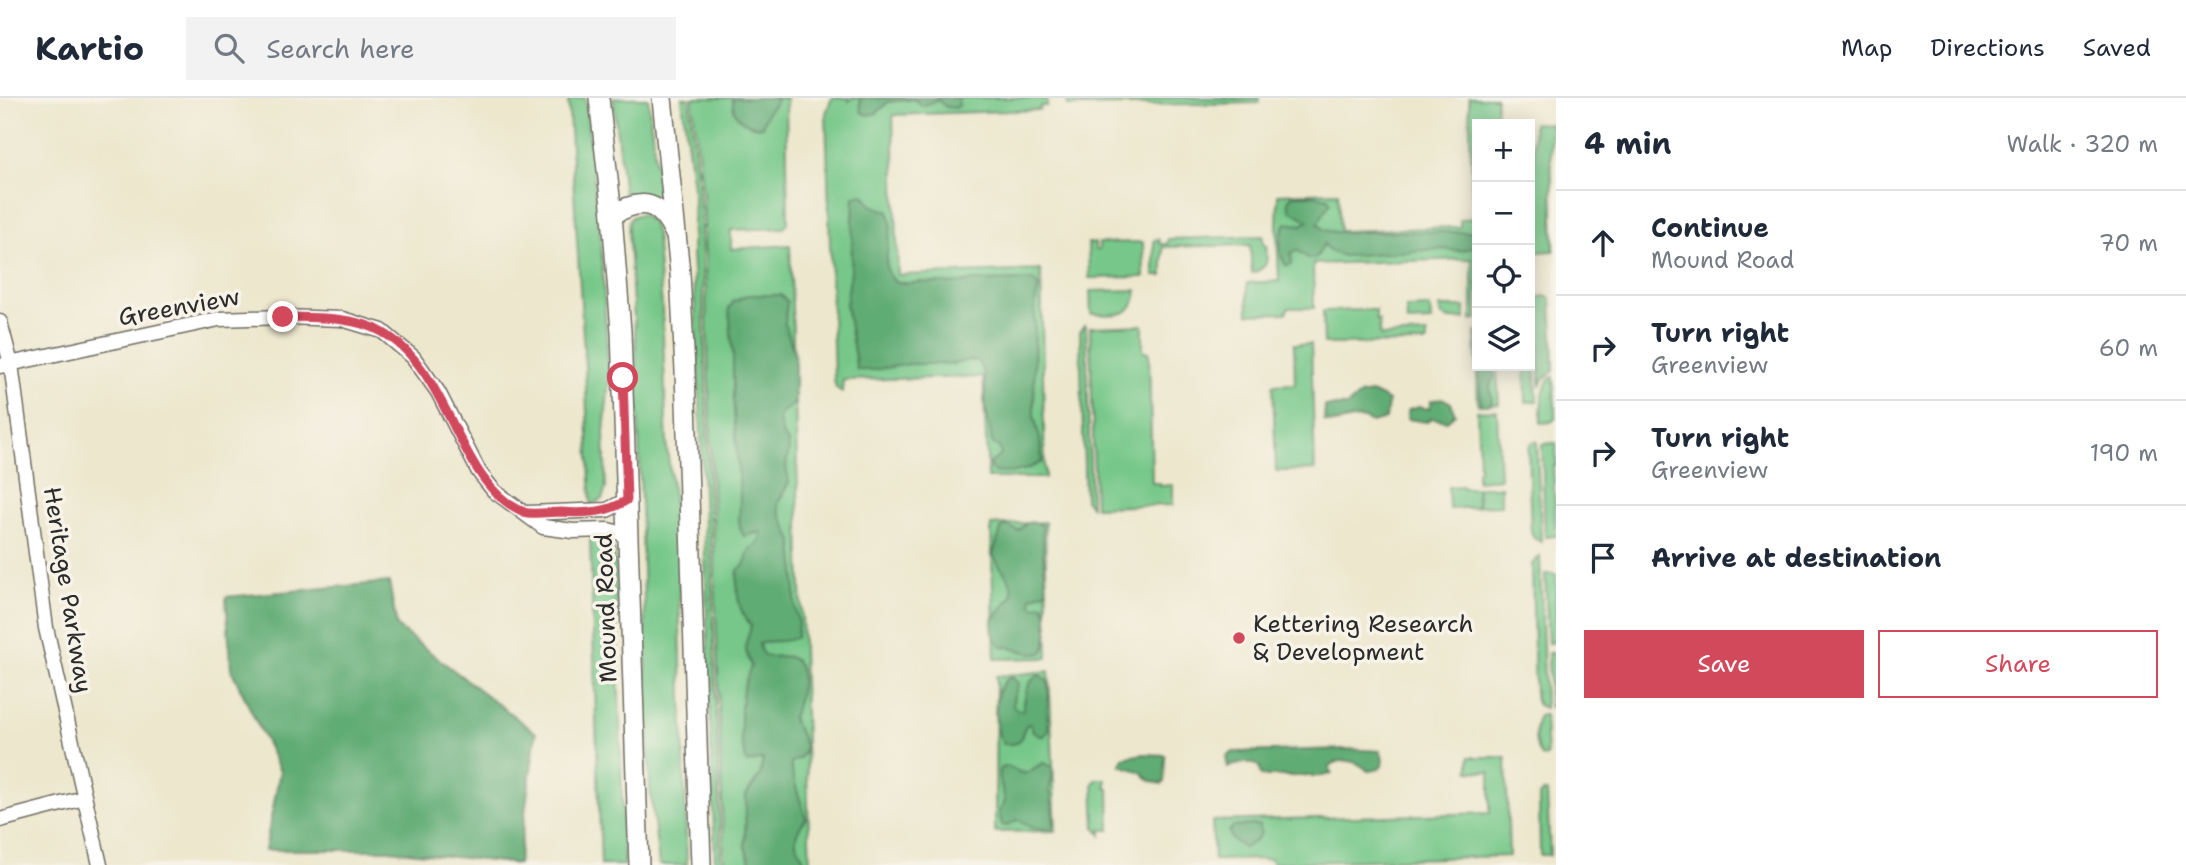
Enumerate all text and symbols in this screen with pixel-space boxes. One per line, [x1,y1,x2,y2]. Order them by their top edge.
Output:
search box [186,17,676,80]
text: Kartio [35,26,144,71]
icon: search [210,29,248,67]
text: Search here [266,31,415,66]
text: Map [1841,32,1892,64]
text: Directions [1930,32,2045,64]
text: Saved [2083,32,2151,64]
map controls [1472,119,1535,371]
button: + [1472,119,1535,182]
text: 4 min [1584,123,1671,164]
text: Walk · 320 m [2007,129,2158,159]
button: − [1472,182,1535,245]
text: Continue [1651,210,1769,245]
icon: ahead [1584,224,1622,262]
text: 70 m [2099,228,2158,258]
button: locate [1472,245,1535,308]
text: Mound Road [1651,245,1794,275]
street label: Greenview [116,281,242,333]
route end [267,301,298,332]
button: layers [1472,308,1535,371]
text: Turn right [1651,315,1789,350]
icon: right [1584,329,1622,367]
text: 60 m [2099,333,2158,363]
text: Greenview [1651,350,1768,380]
route start [607,362,638,393]
text: Turn right [1651,420,1789,455]
icon: right [1584,434,1622,472]
text: 190 m [2090,438,2158,468]
text: Greenview [1651,455,1768,485]
street label: Heritage Parkway [36,485,100,695]
street label: Mound Road [587,533,625,683]
icon: arrive [1584,539,1622,577]
text: Arrive at destination [1651,540,1941,575]
place label: Kettering Research & Development [1253,608,1474,668]
marker: Kettering Research & Development [1231,630,1247,646]
button: Save [1584,630,1864,698]
button: Share [1878,630,2158,698]

